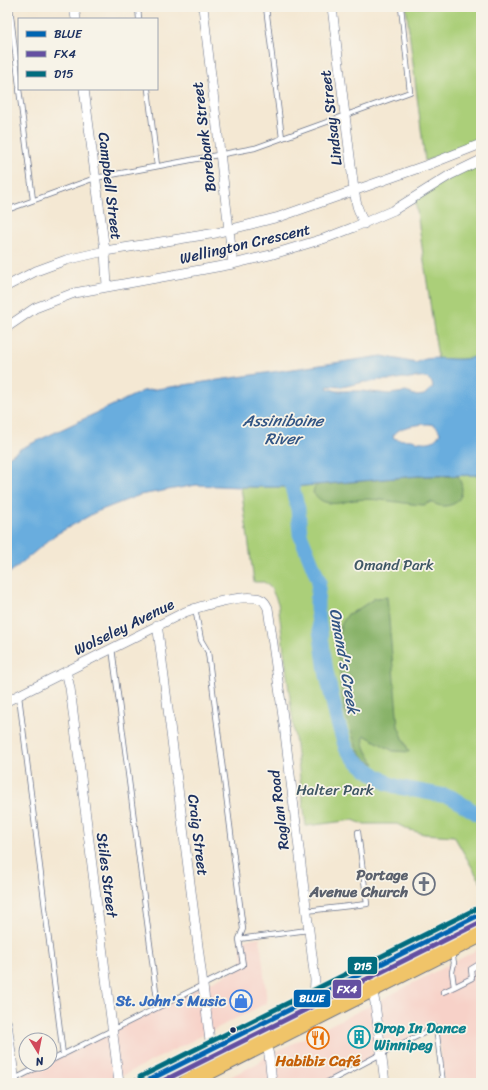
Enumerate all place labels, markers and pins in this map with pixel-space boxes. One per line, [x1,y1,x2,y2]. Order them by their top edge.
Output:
place label: Portage Avenue Church [308,862,409,905]
church icon: Portage Avenue Church [411,871,437,897]
place label: St. John's Music [115,988,227,1014]
shop icon: St. John's Music [228,988,254,1014]
place label: Drop In Dance Winnipeg [374,1015,467,1058]
building icon: Drop In Dance Winnipeg [346,1024,372,1050]
unlabelled marker [228,1025,238,1035]
restaurant icon: Habibiz Café [305,1025,331,1051]
place label: Habibiz Café [275,1048,361,1074]

